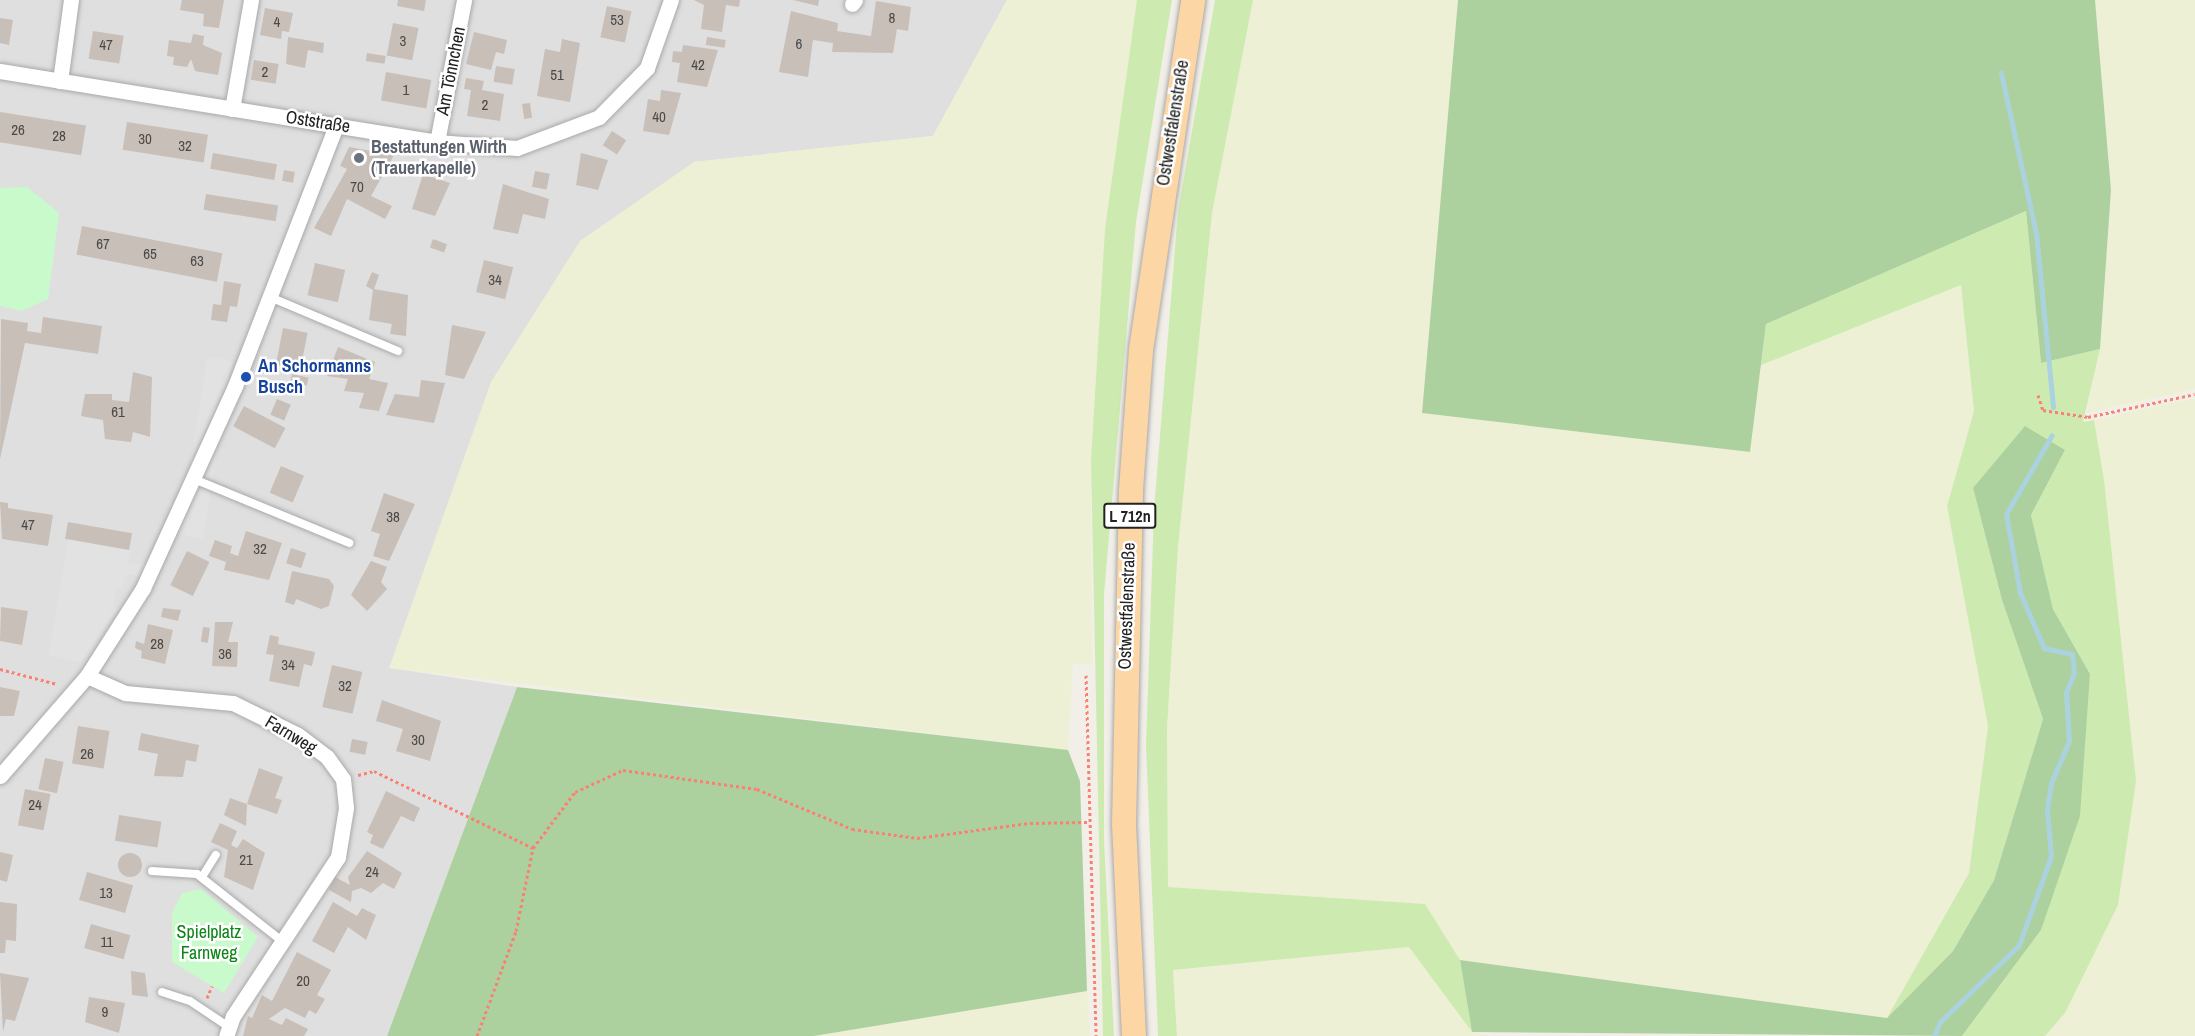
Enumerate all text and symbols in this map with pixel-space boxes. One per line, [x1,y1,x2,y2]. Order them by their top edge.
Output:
house number: 8 [889,9,895,27]
house number: 53 [610,11,624,29]
house number: 4 [274,13,280,31]
street label: Am Tönnchen [432,25,470,117]
house number: 3 [400,32,406,50]
house number: 6 [796,35,802,53]
house number: 47 [99,36,113,54]
house number: 42 [691,56,705,74]
street label: Ostwestfalenstraße [1152,59,1194,187]
house number: 2 [262,63,268,81]
house number: 51 [550,66,564,84]
house number: 1 [403,81,409,99]
house number: 2 [482,96,488,114]
street label: Oststraße [284,106,352,138]
house number: 40 [652,108,666,126]
house number: 26 [11,121,25,139]
house number: 28 [52,127,66,145]
house number: 30 [138,130,152,148]
house number: 32 [178,137,192,155]
place label: Bestattungen Wirth (Trauerkapelle) [371,137,507,180]
marker: Bestattungen Wirth (Trauerkapelle) [352,151,366,165]
house number: 70 [350,178,364,196]
house number: 67 [96,235,110,253]
house number: 65 [143,245,157,263]
house number: 63 [190,252,204,270]
house number: 34 [488,271,502,289]
place label: An Schormanns Busch [258,356,371,398]
marker: An Schormanns Busch [239,370,253,384]
house number: 61 [111,403,125,421]
road number: L 712n [1103,503,1157,529]
house number: 38 [386,508,400,526]
house number: 47 [21,516,35,534]
house number: 32 [253,540,267,558]
street label: Ostwestfalenstraße [1114,542,1140,670]
house number: 28 [150,635,164,653]
house number: 36 [218,645,232,663]
house number: 34 [281,656,295,674]
house number: 32 [338,677,352,695]
street label: Farnweg [261,711,321,759]
house number: 30 [411,731,425,749]
house number: 26 [80,745,94,763]
house number: 24 [28,796,42,814]
house number: 21 [239,851,253,869]
house number: 24 [365,863,379,881]
house number: 13 [99,884,113,902]
park label: Spielplatz Farnweg [177,922,241,964]
house number: 11 [101,933,113,951]
house number: 20 [296,972,310,990]
house number: 9 [102,1003,108,1021]

